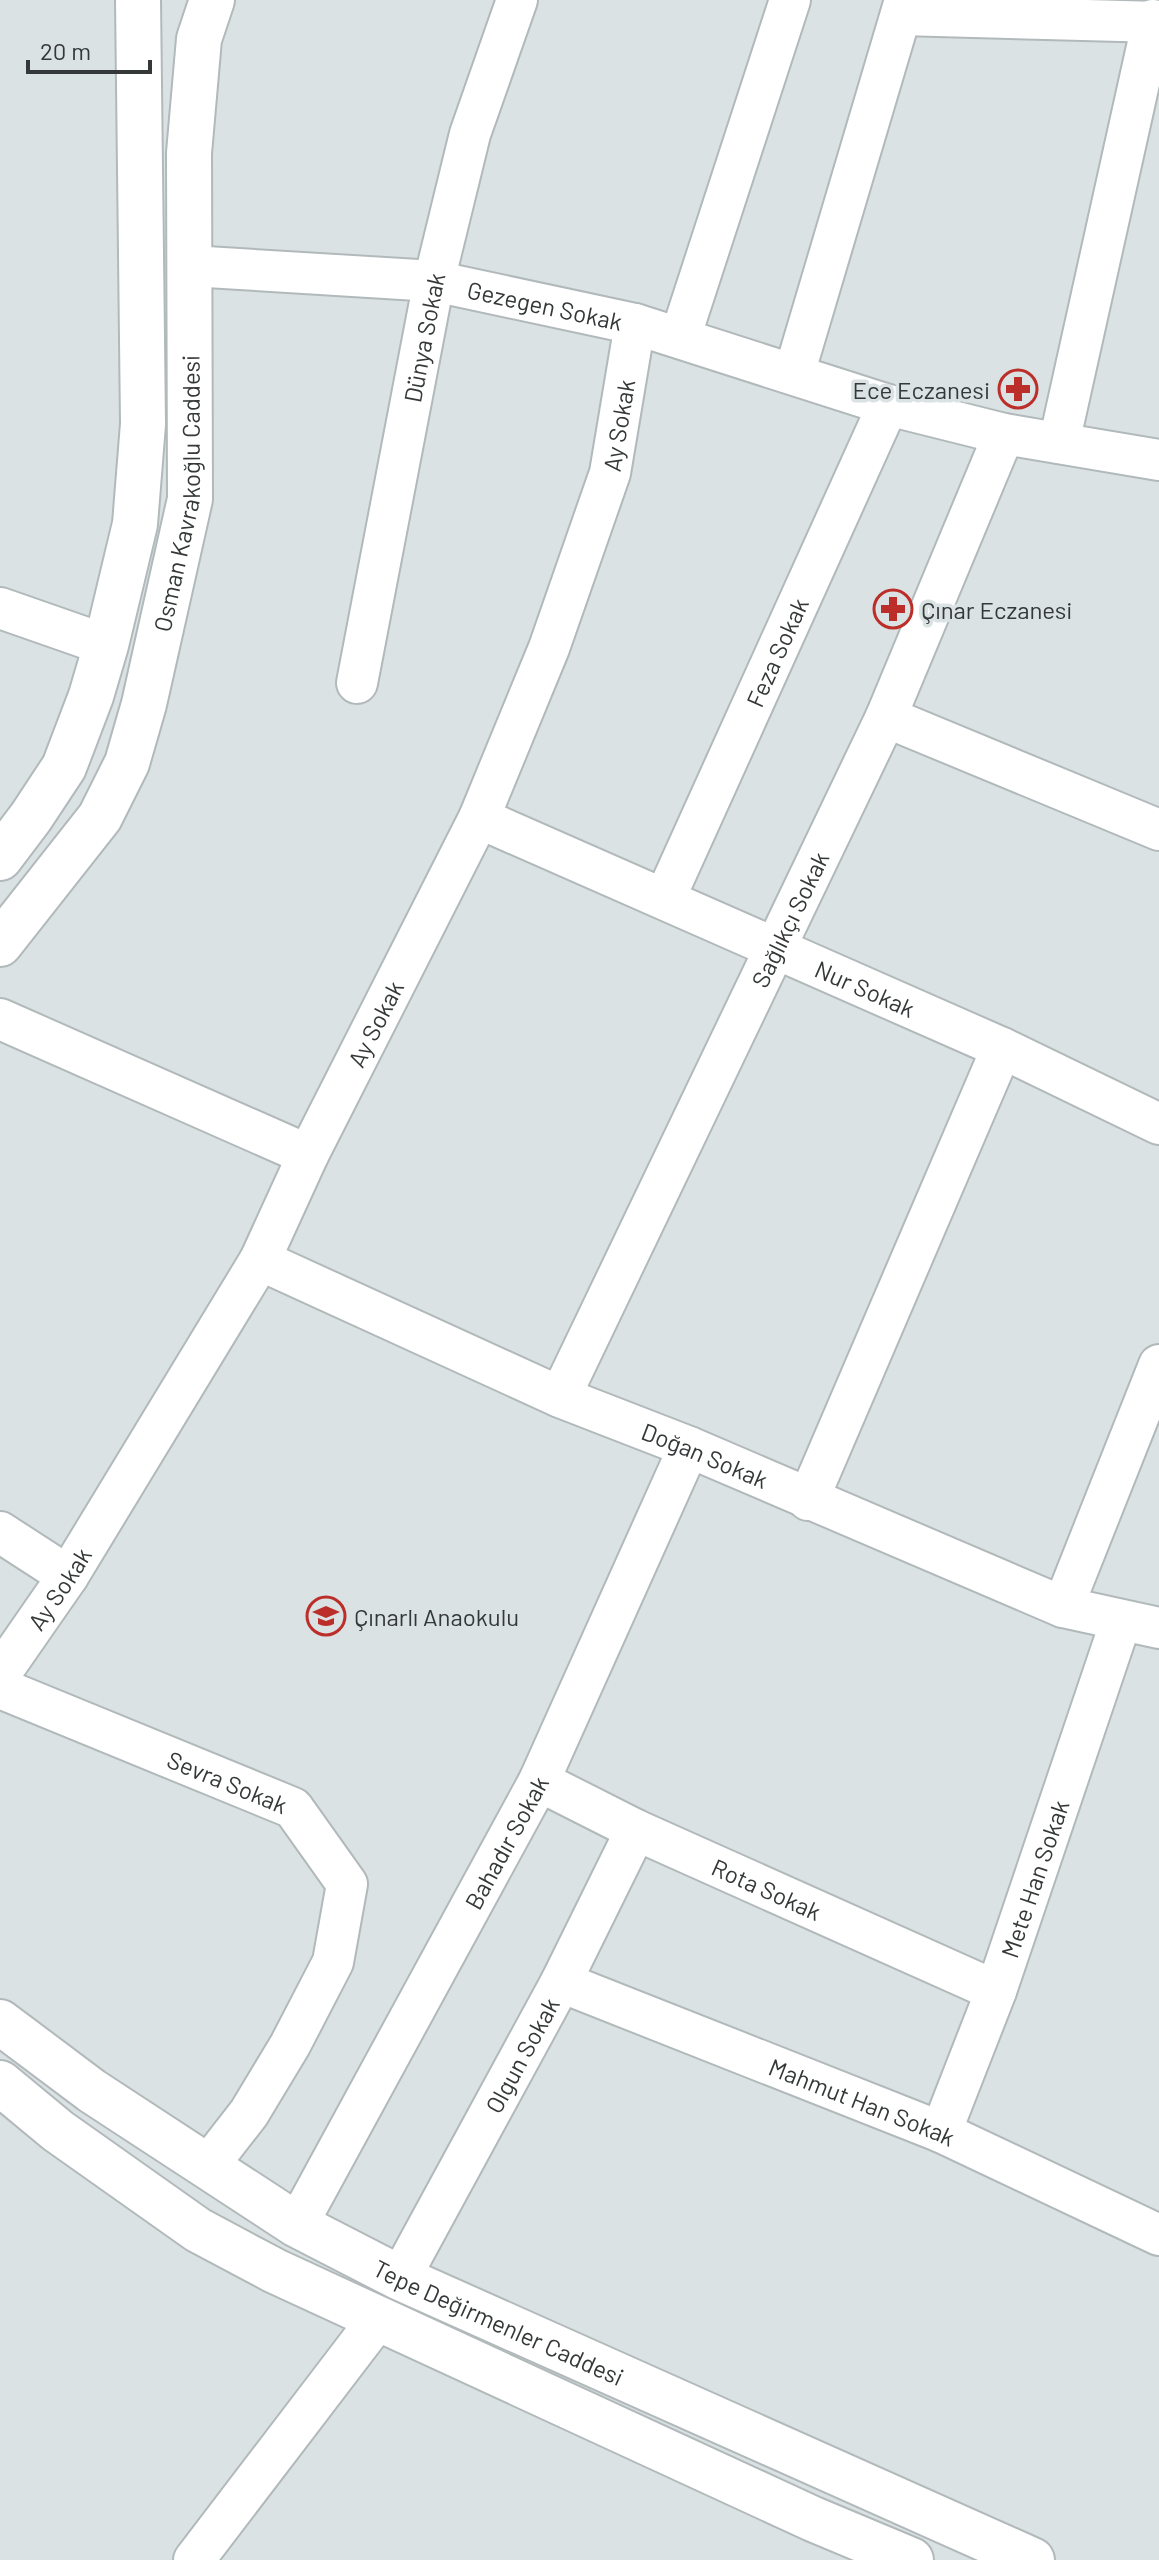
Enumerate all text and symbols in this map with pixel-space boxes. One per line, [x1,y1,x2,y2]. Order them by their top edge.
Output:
scale bar [28,24,150,74]
text: 20 m [40,36,91,65]
street label: Dünya Sokak [397,269,450,404]
street label: Gezegen Sokak [465,274,625,335]
street label: Osman Kavrakoğlu Caddesi [146,355,204,634]
pharmacy icon: Ece Eczanesi [997,368,1039,410]
place label: Ece Eczanesi [852,375,990,404]
street label: Ay Sokak [596,377,640,474]
pharmacy icon: Çınar Eczanesi [872,588,914,630]
street label: Feza Sokak [739,593,813,711]
place label: Çınar Eczanesi [921,595,1072,624]
street label: Sağlıkçı Sokak [744,847,834,992]
street label: Nur Sokak [811,953,920,1022]
street label: Ay Sokak [341,975,409,1071]
street label: Doğan Sokak [638,1416,773,1494]
street label: Ay Sokak [21,1542,97,1635]
school or university icon: Çınarlı Anaokulu [305,1595,347,1637]
place label: Çınarlı Anaokulu [354,1602,519,1631]
street label: Sevra Sokak [163,1744,292,1819]
street label: Bahadır Sokak [458,1771,554,1914]
street label: Mete Han Sokak [994,1796,1074,1961]
street label: Rota Sokak [708,1851,826,1926]
street label: Olgun Sokak [478,1992,564,2118]
street label: Mahmut Han Sokak [765,2051,960,2151]
street label: Tepe Değirmenler Caddesi [369,2253,629,2391]

